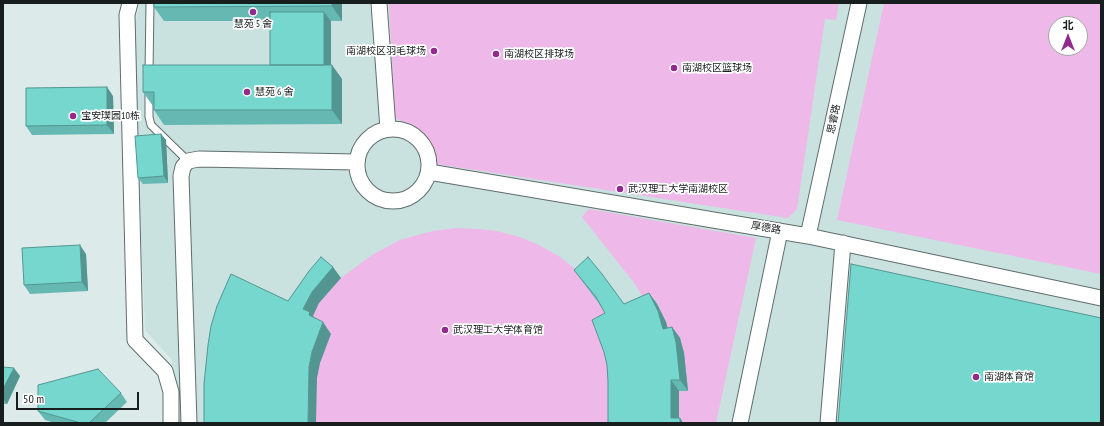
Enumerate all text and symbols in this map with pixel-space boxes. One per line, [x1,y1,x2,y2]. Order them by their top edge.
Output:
marker: 慧苑 5 舍 [248,7,258,17]
north arrow [1048,16,1088,56]
place label: 慧苑 5 舍 [234,18,272,30]
text: 北 [1063,18,1074,32]
place label: 南湖校区羽毛球场 [346,45,426,57]
marker: 南湖校区羽毛球场 [429,46,439,56]
place label: 南湖校区排球场 [504,48,574,60]
marker: 南湖校区排球场 [491,49,501,59]
place label: 南湖校区篮球场 [682,62,752,74]
marker: 南湖校区篮球场 [669,63,679,73]
place label: 慧苑 6 舍 [255,86,294,98]
marker: 慧苑 6 舍 [242,87,252,97]
street label: 思睿路 [825,103,843,135]
place label: 宝安璞园10栋 [81,110,140,122]
marker: 宝安璞园10栋 [68,111,78,121]
place label: 武汉理工大学南湖校区 [628,183,728,195]
marker: 武汉理工大学南湖校区 [615,184,625,194]
street label: 厚德路 [750,219,782,237]
place label: 武汉理工大学体育馆 [453,324,543,336]
marker: 武汉理工大学体育馆 [440,325,450,335]
place label: 南湖体育馆 [984,371,1034,383]
marker: 南湖体育馆 [971,372,981,382]
scale bar [18,384,141,410]
text: 50 m [23,391,44,406]

